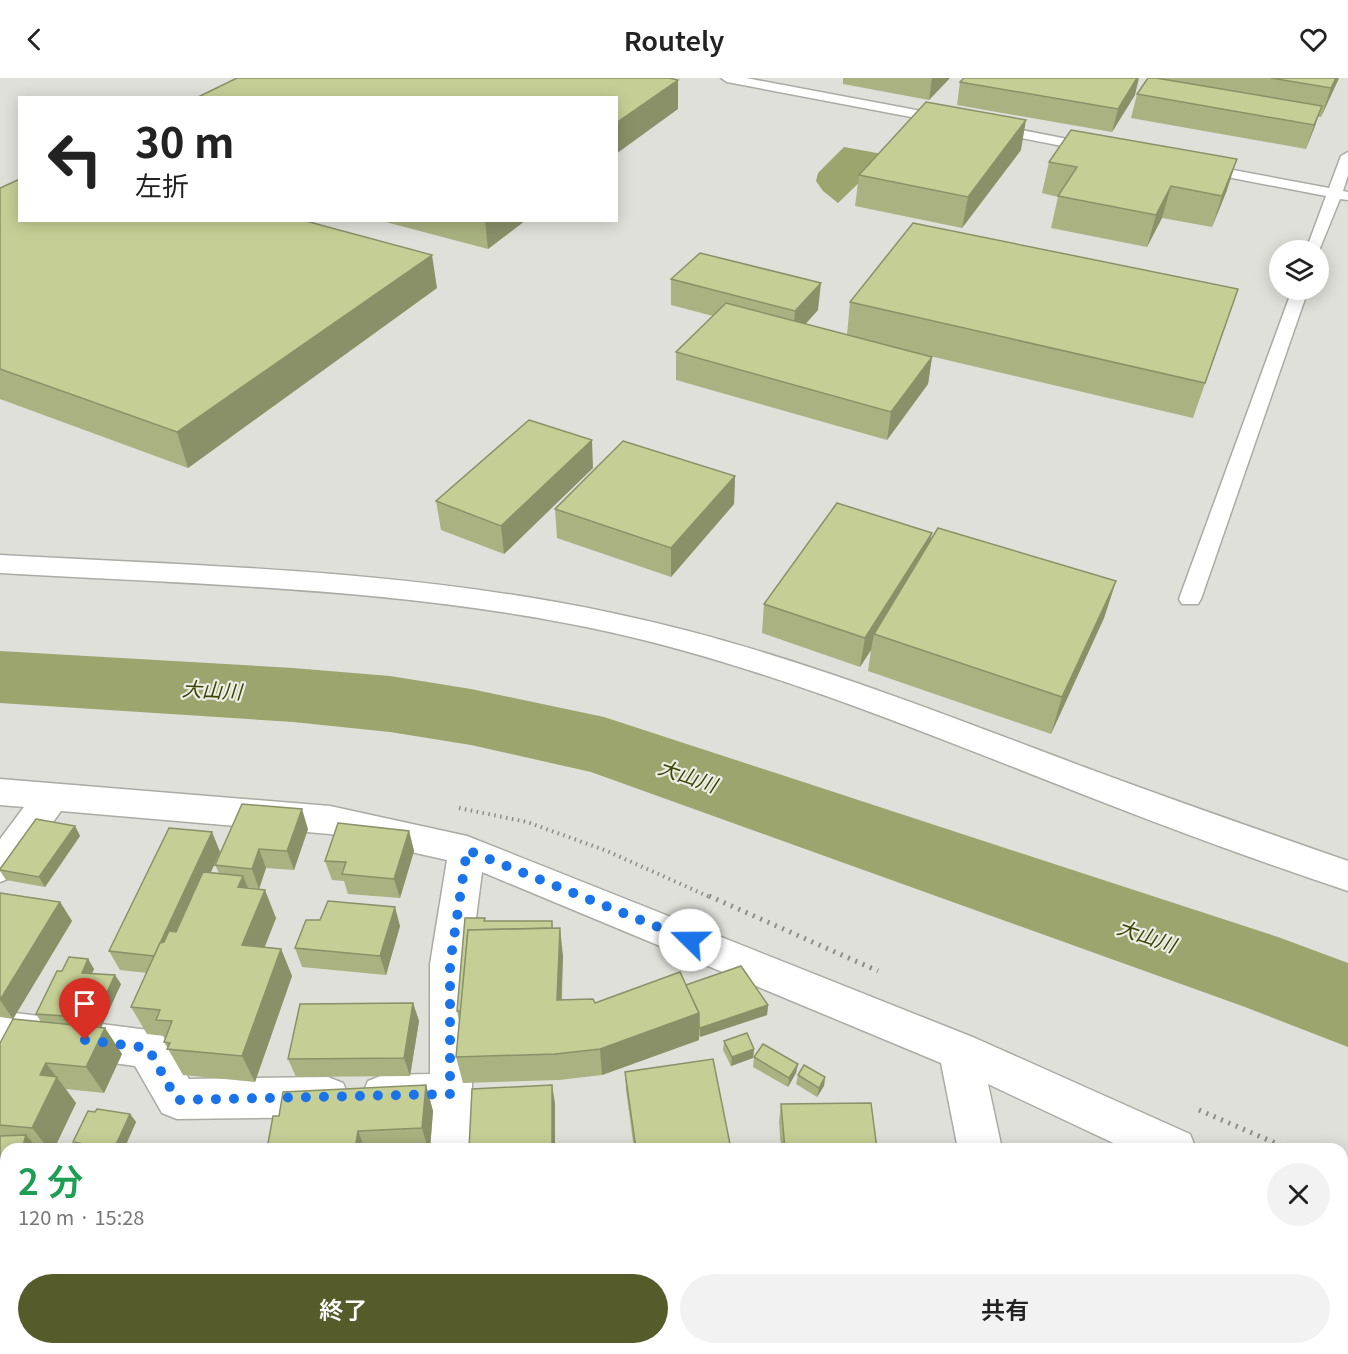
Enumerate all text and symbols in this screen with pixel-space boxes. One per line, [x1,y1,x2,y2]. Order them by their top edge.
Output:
text: Routely [624,20,724,59]
icon: back [18,23,51,56]
icon: heart [1297,23,1330,56]
text: 30 m [135,109,235,170]
icon: left [36,120,114,198]
text: 左折 [135,165,189,204]
map controls [1269,240,1329,300]
button: layers [1269,240,1329,300]
water label: 大山川 [181,673,245,705]
water label: 大山川 [655,752,723,799]
position arrow [658,908,722,972]
water label: 大山川 [1114,912,1182,959]
pin [59,978,110,1040]
icon: arrive [68,987,101,1020]
text: 2 分 [18,1153,83,1205]
button: close [1267,1163,1330,1226]
text: 120 m · 15:28 [18,1202,144,1231]
button: 終了 [18,1274,668,1343]
button: 共有 [680,1274,1330,1343]

